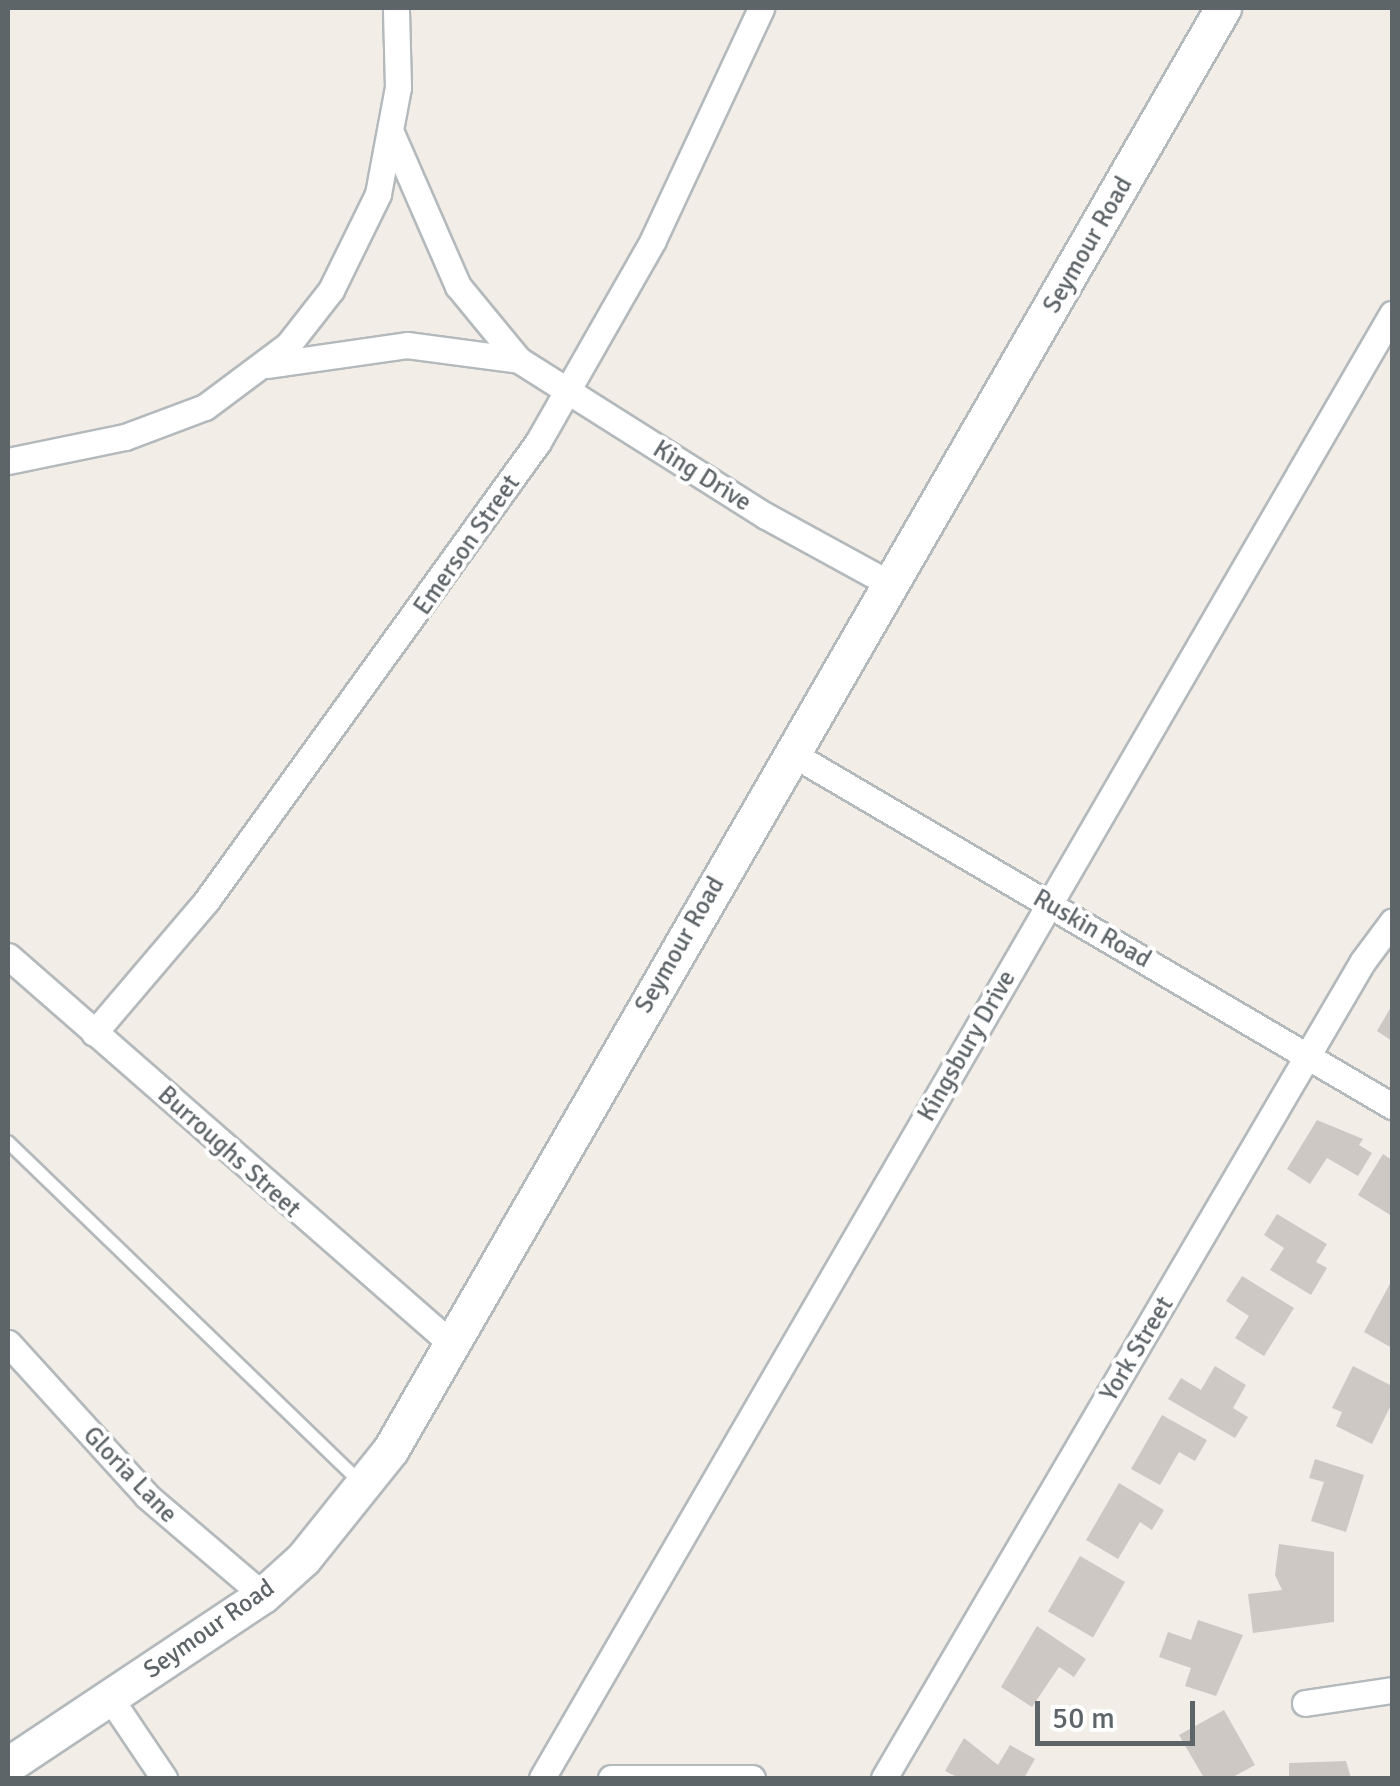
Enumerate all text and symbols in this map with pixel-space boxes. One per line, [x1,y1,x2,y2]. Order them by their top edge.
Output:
street label: Seymour Road [1037,171,1139,319]
street label: King Drive [647,434,757,518]
street label: Emerson Street [408,469,526,621]
street label: Seymour Road [629,871,731,1019]
street label: Ruskin Road [1028,883,1156,975]
street label: Kingsbury Drive [912,965,1022,1127]
street label: Burroughs Street [151,1080,307,1224]
street label: York Street [1094,1291,1180,1407]
street label: Gloria Lane [77,1421,183,1529]
street label: Seymour Road [138,1573,280,1685]
scale bar [1040,1681,1200,1743]
text: 50 m [1052,1700,1115,1737]

